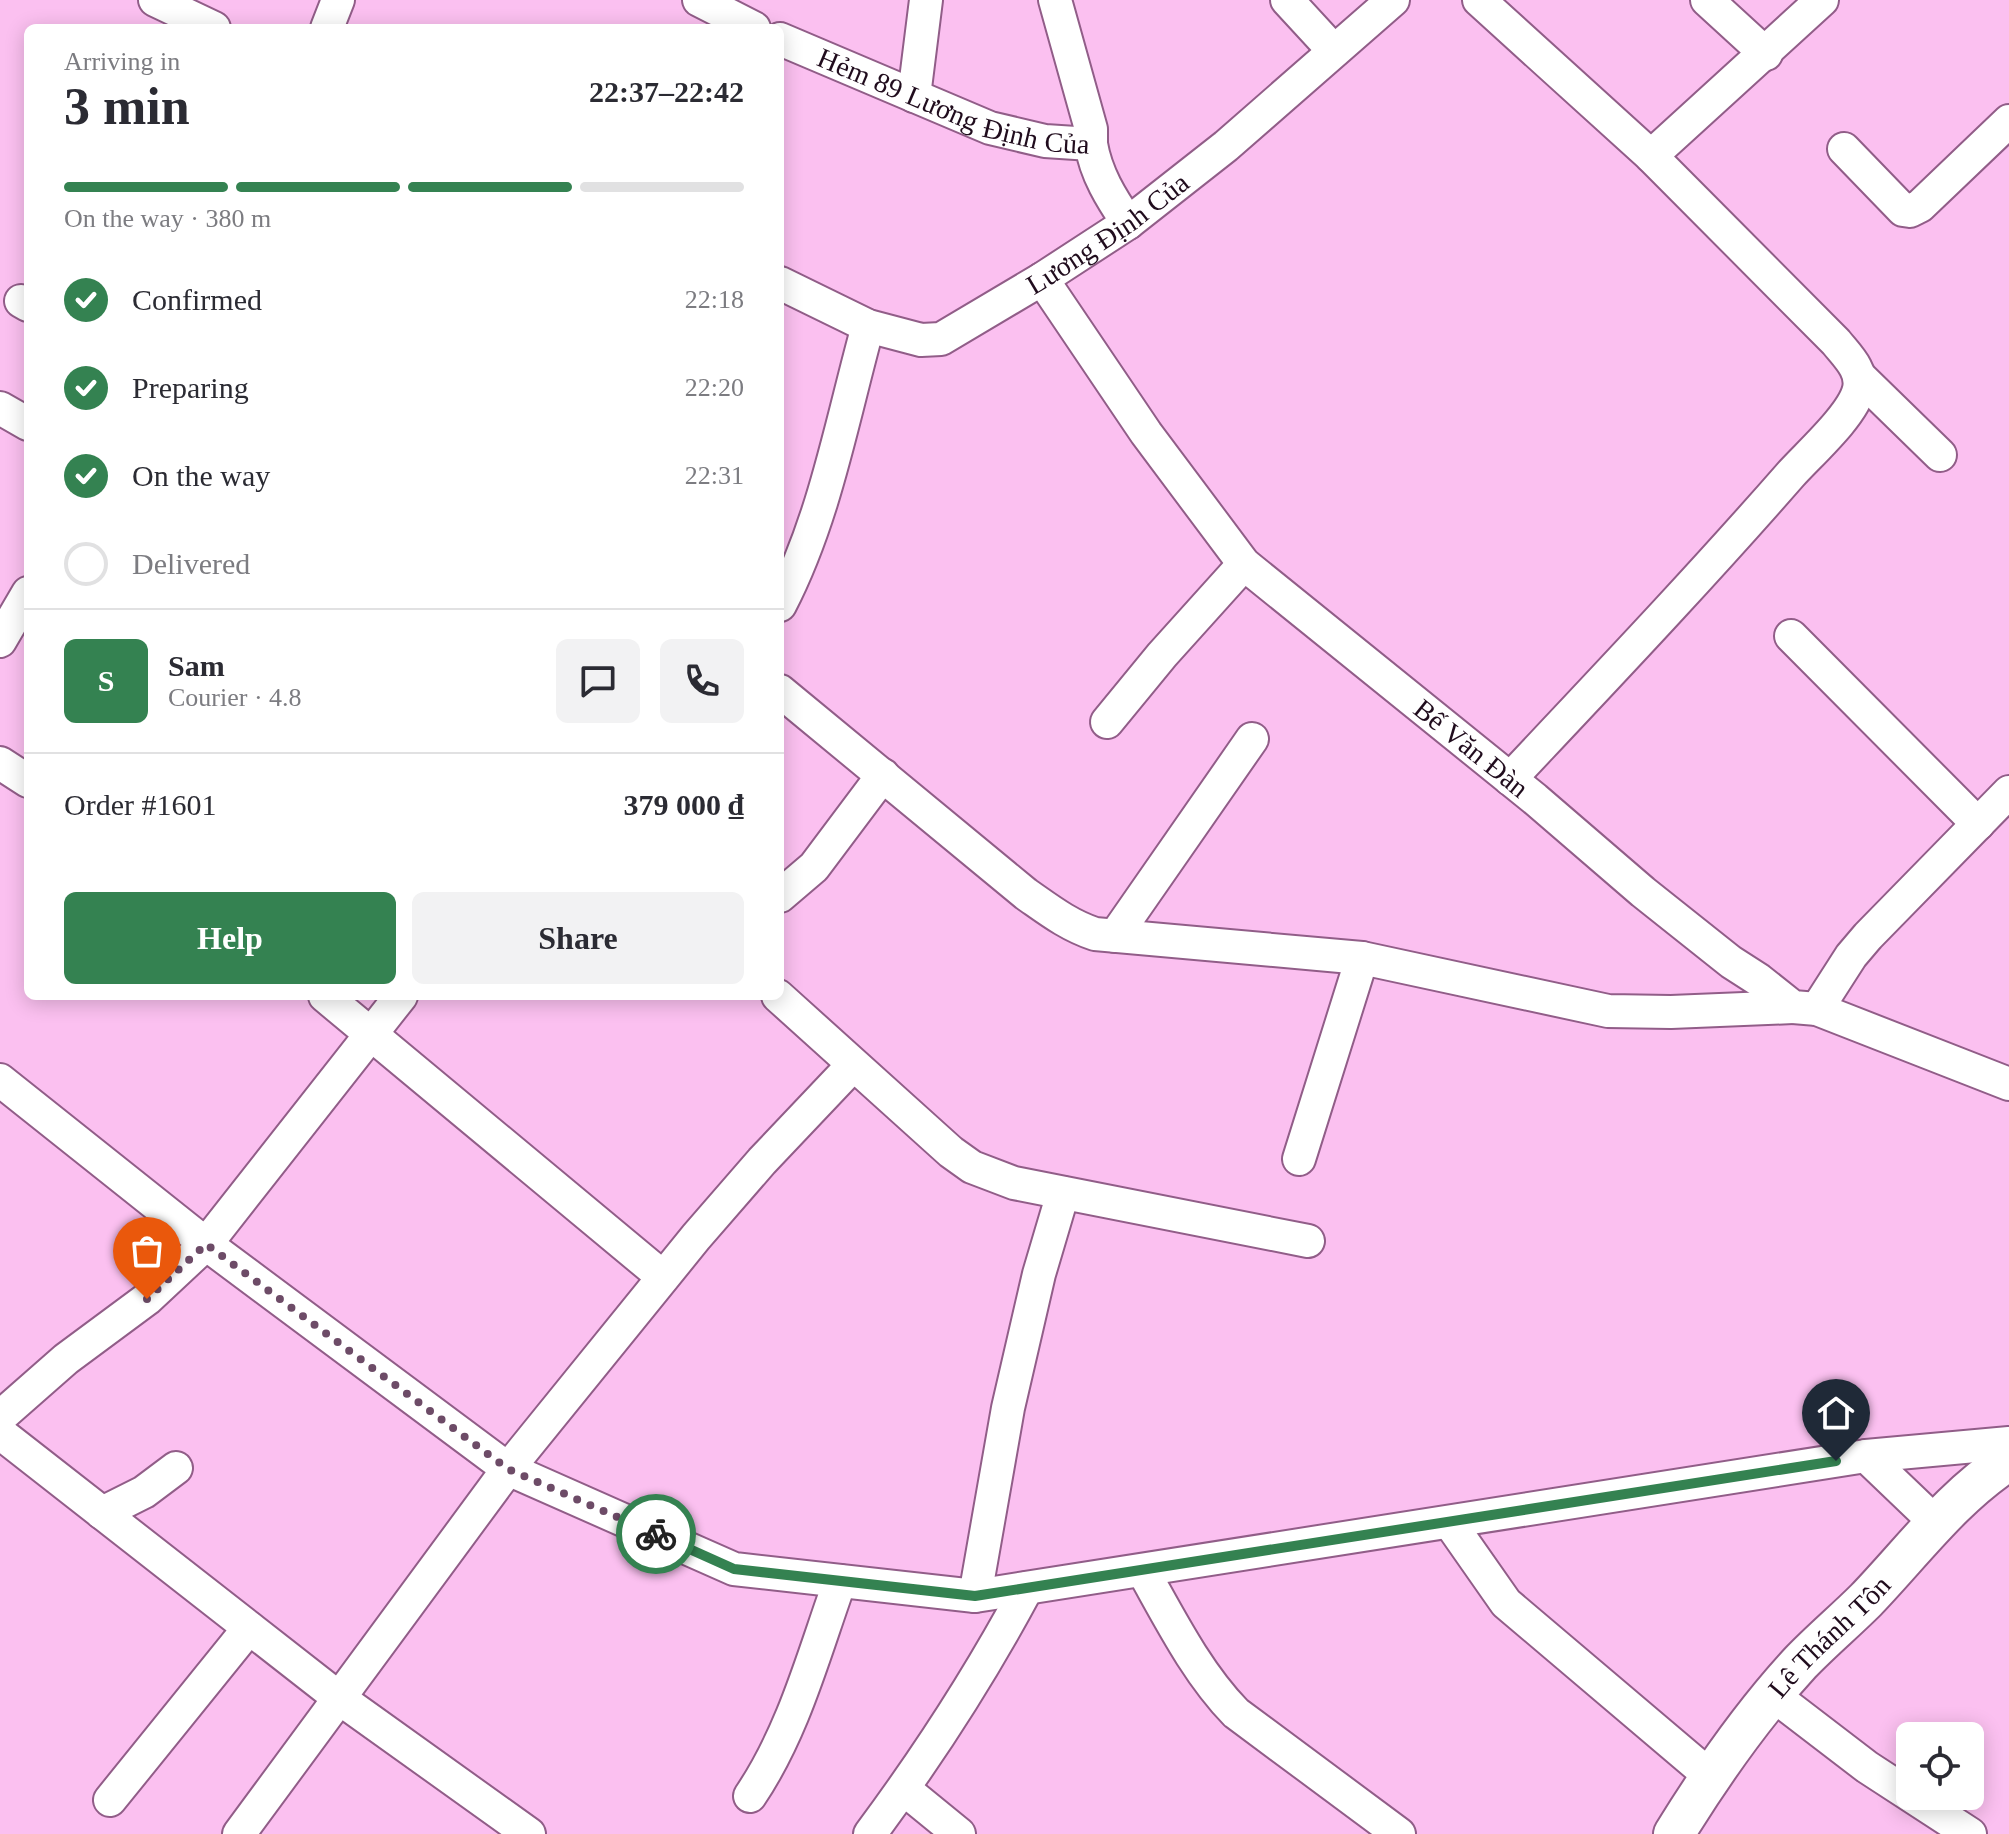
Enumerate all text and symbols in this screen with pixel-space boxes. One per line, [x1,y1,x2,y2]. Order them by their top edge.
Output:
street label: Hẻm 89 Lương Định Của [813,42,1091,160]
text: Arriving in [64,47,180,76]
text: 22:37–22:42 [589,75,744,108]
text: 3 min [64,78,190,135]
street label: Lương Định Của [1021,166,1195,301]
text: On the way · 380 m [64,204,271,233]
icon: check [64,278,108,322]
text: Confirmed [132,283,262,316]
text: 22:18 [685,285,744,314]
icon: check [64,366,108,410]
text: Preparing [132,371,249,404]
text: 22:20 [685,373,744,402]
icon: check [64,454,108,498]
text: On the way [132,459,270,492]
text: 22:31 [685,461,744,490]
text: Delivered [132,547,250,580]
button: chat [556,639,640,723]
button: phone [660,639,744,723]
text: Sam [168,649,225,682]
text: S [98,664,114,697]
text: Courier · 4.8 [168,683,302,712]
street label: Bế Văn Đàn [1408,693,1535,804]
text: Order #1601 [64,788,216,821]
text: 379 000 ₫ [624,788,744,821]
button: Help [64,892,396,984]
button: Share [412,892,744,984]
pin [113,1217,181,1299]
icon: bag [125,1229,169,1273]
pin [1802,1379,1870,1461]
icon: home [1814,1391,1858,1435]
courier [616,1494,696,1574]
icon: bike [634,1512,678,1556]
street label: Lê Thánh Tôn [1762,1570,1897,1704]
map controls [1896,1722,1984,1810]
button: locate [1896,1722,1984,1810]

